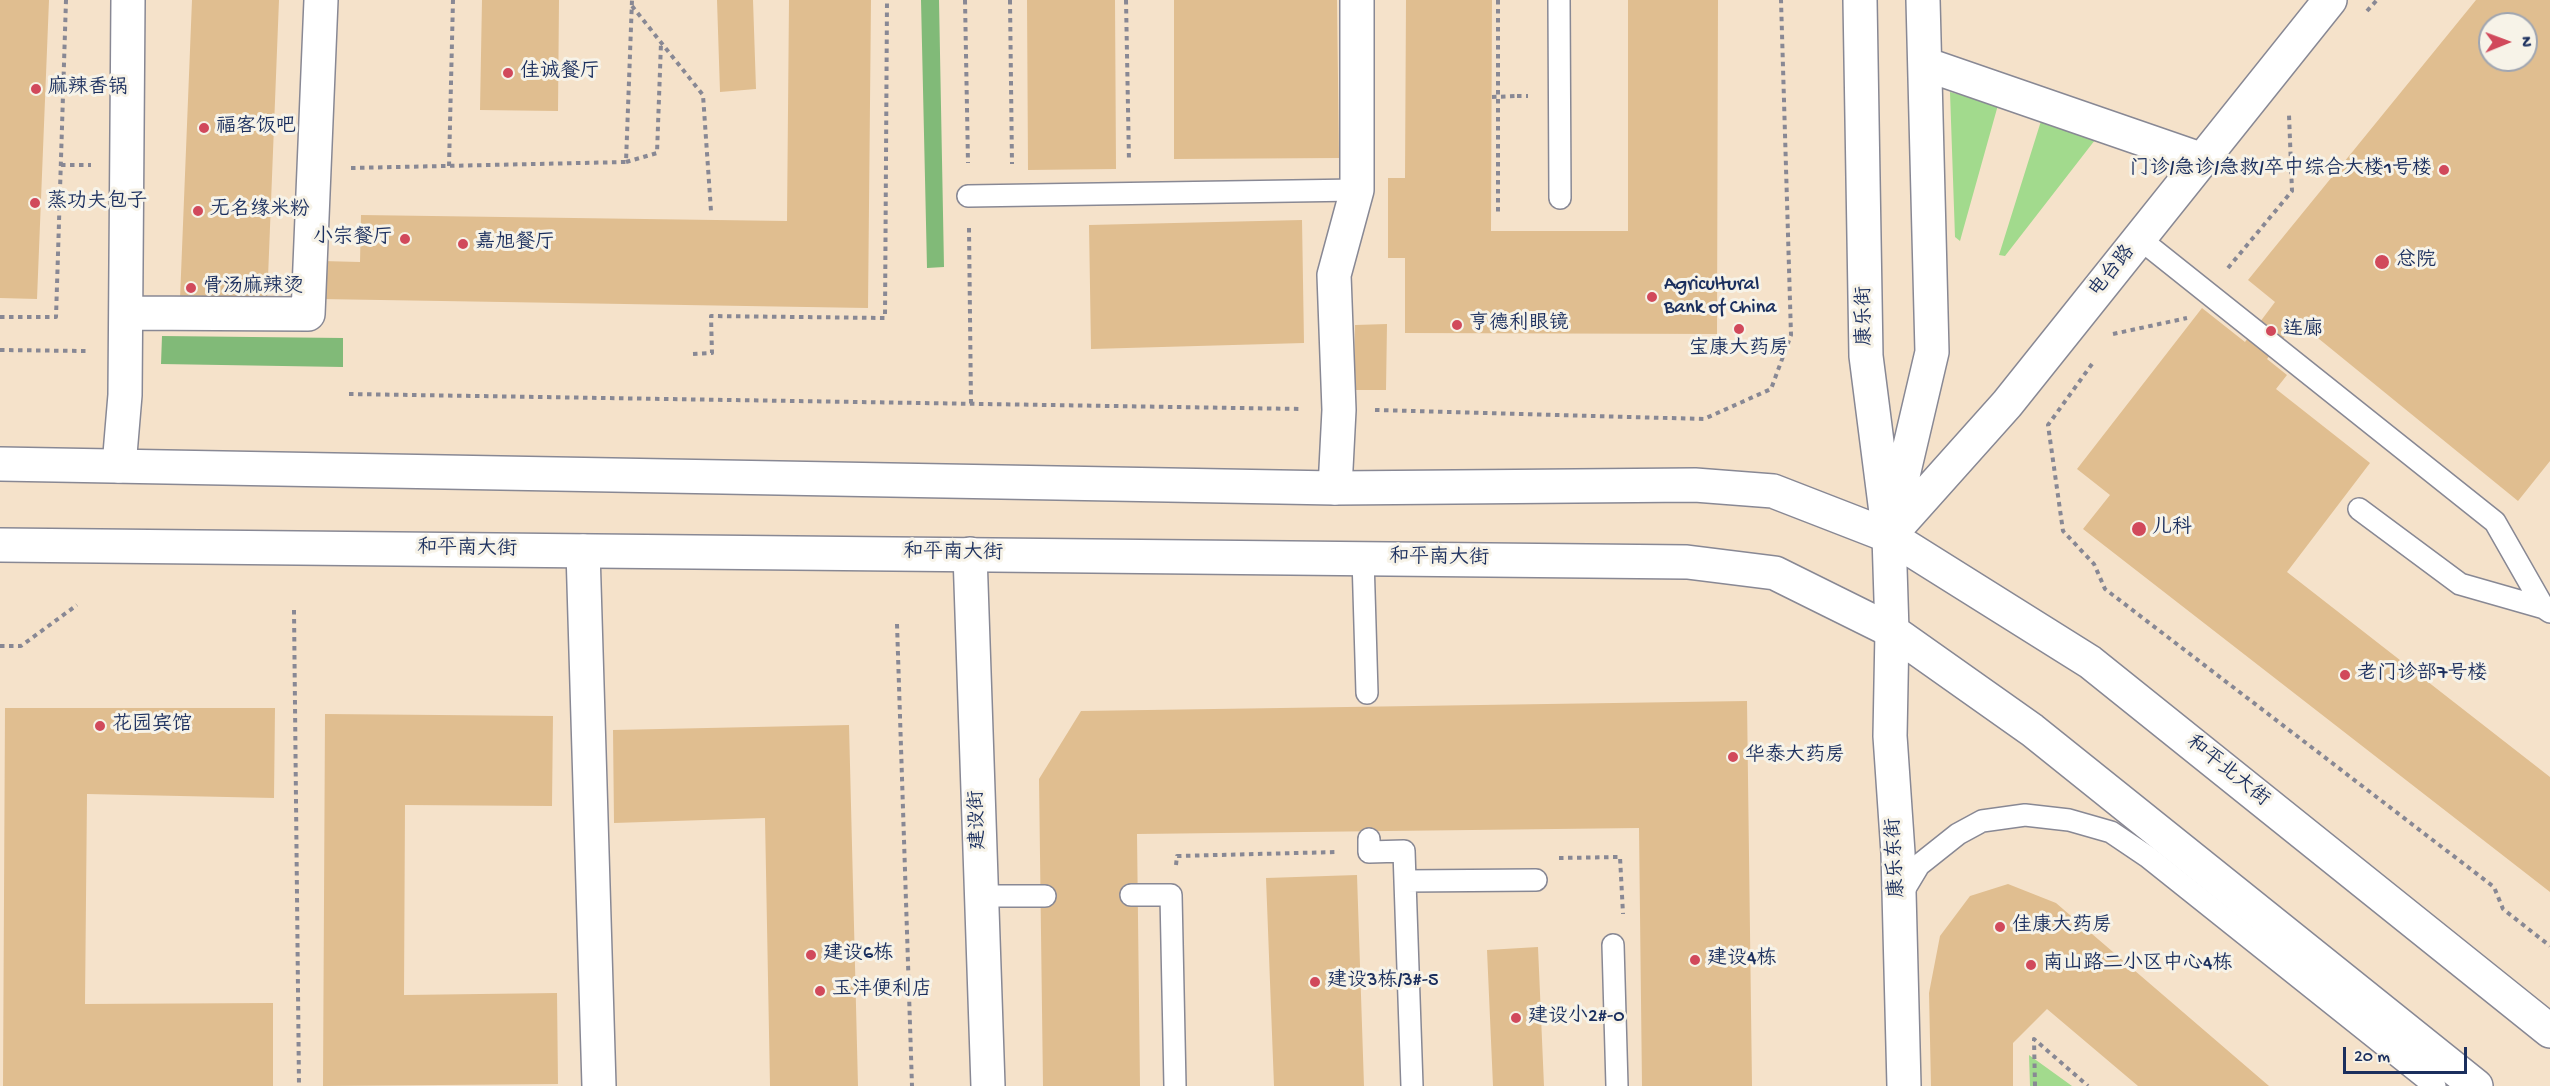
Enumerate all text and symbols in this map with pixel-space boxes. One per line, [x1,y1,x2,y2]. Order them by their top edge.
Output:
north arrow [2478,12,2538,72]
text: N [2515,36,2534,47]
place label: 佳诚餐厅 [520,61,600,85]
marker: 佳诚餐厅 [501,66,515,80]
place label: 麻辣香锅 [48,77,128,101]
marker: 麻辣香锅 [29,82,43,96]
place label: 福客饭吧 [216,116,296,140]
marker: 福客饭吧 [197,121,211,135]
place label: 门诊/急诊/急救/卒中综合大楼1号楼 [2130,158,2432,182]
marker: 门诊/急诊/急救/卒中综合大楼1号楼 [2437,163,2451,177]
place label: 蒸功夫包子 [47,191,147,215]
marker: 蒸功夫包子 [28,196,42,210]
place label: 无名缘米粉 [210,199,310,223]
marker: 无名缘米粉 [191,204,205,218]
place label: 小宗餐厅 [313,227,393,251]
marker: 小宗餐厅 [398,232,412,246]
place label: 嘉旭餐厅 [475,232,555,256]
marker: 嘉旭餐厅 [456,237,470,251]
street label: 电台路 [2085,241,2141,303]
place label: 总院 [2396,250,2436,274]
marker: 总院 [2373,253,2391,271]
place label: Agricultural Bank of China [1664,274,1776,321]
place label: 骨汤麻辣烫 [203,276,303,300]
marker: 骨汤麻辣烫 [184,281,198,295]
street label: 康乐街 [1853,286,1879,346]
marker: Agricultural Bank of China [1645,290,1659,304]
place label: 亨德利眼镜 [1469,313,1569,337]
marker: 亨德利眼镜 [1450,318,1464,332]
place label: 连廊 [2283,319,2323,343]
marker: 宝康大药房 [1732,322,1746,336]
marker: 连廊 [2264,324,2278,338]
place label: 宝康大药房 [1689,338,1789,362]
place label: 儿科 [2152,517,2192,541]
marker: 儿科 [2130,520,2148,538]
street label: 和平南大街 [417,537,517,563]
street label: 和平南大街 [903,541,1003,567]
street label: 和平南大街 [1389,546,1489,572]
place label: 老门诊部7号楼 [2357,663,2487,687]
marker: 老门诊部7号楼 [2338,668,2352,682]
place label: 花园宾馆 [112,714,192,738]
marker: 花园宾馆 [93,719,107,733]
street label: 和平北大街 [2181,731,2273,813]
place label: 华泰大药房 [1745,745,1845,769]
marker: 华泰大药房 [1726,750,1740,764]
street label: 建设街 [966,790,992,850]
street label: 康乐东街 [1883,817,1911,899]
place label: 佳康大药房 [2012,915,2112,939]
marker: 佳康大药房 [1993,920,2007,934]
place label: 建设6栋 [823,943,893,967]
marker: 建设6栋 [804,948,818,962]
place label: 建设4栋 [1707,948,1776,972]
marker: 建设4栋 [1688,953,1702,967]
place label: 南山路二小区中心4栋 [2043,953,2232,977]
marker: 南山路二小区中心4栋 [2024,958,2038,972]
place label: 建设3栋/3#-5 [1327,970,1438,994]
marker: 建设3栋/3#-5 [1308,975,1322,989]
place label: 玉沣便利店 [832,979,932,1003]
marker: 玉沣便利店 [813,984,827,998]
place label: 建设小2#-0 [1528,1006,1625,1030]
marker: 建设小2#-0 [1509,1011,1523,1025]
scale bar [2346,1035,2470,1073]
text: 20 m [2354,1047,2390,1068]

